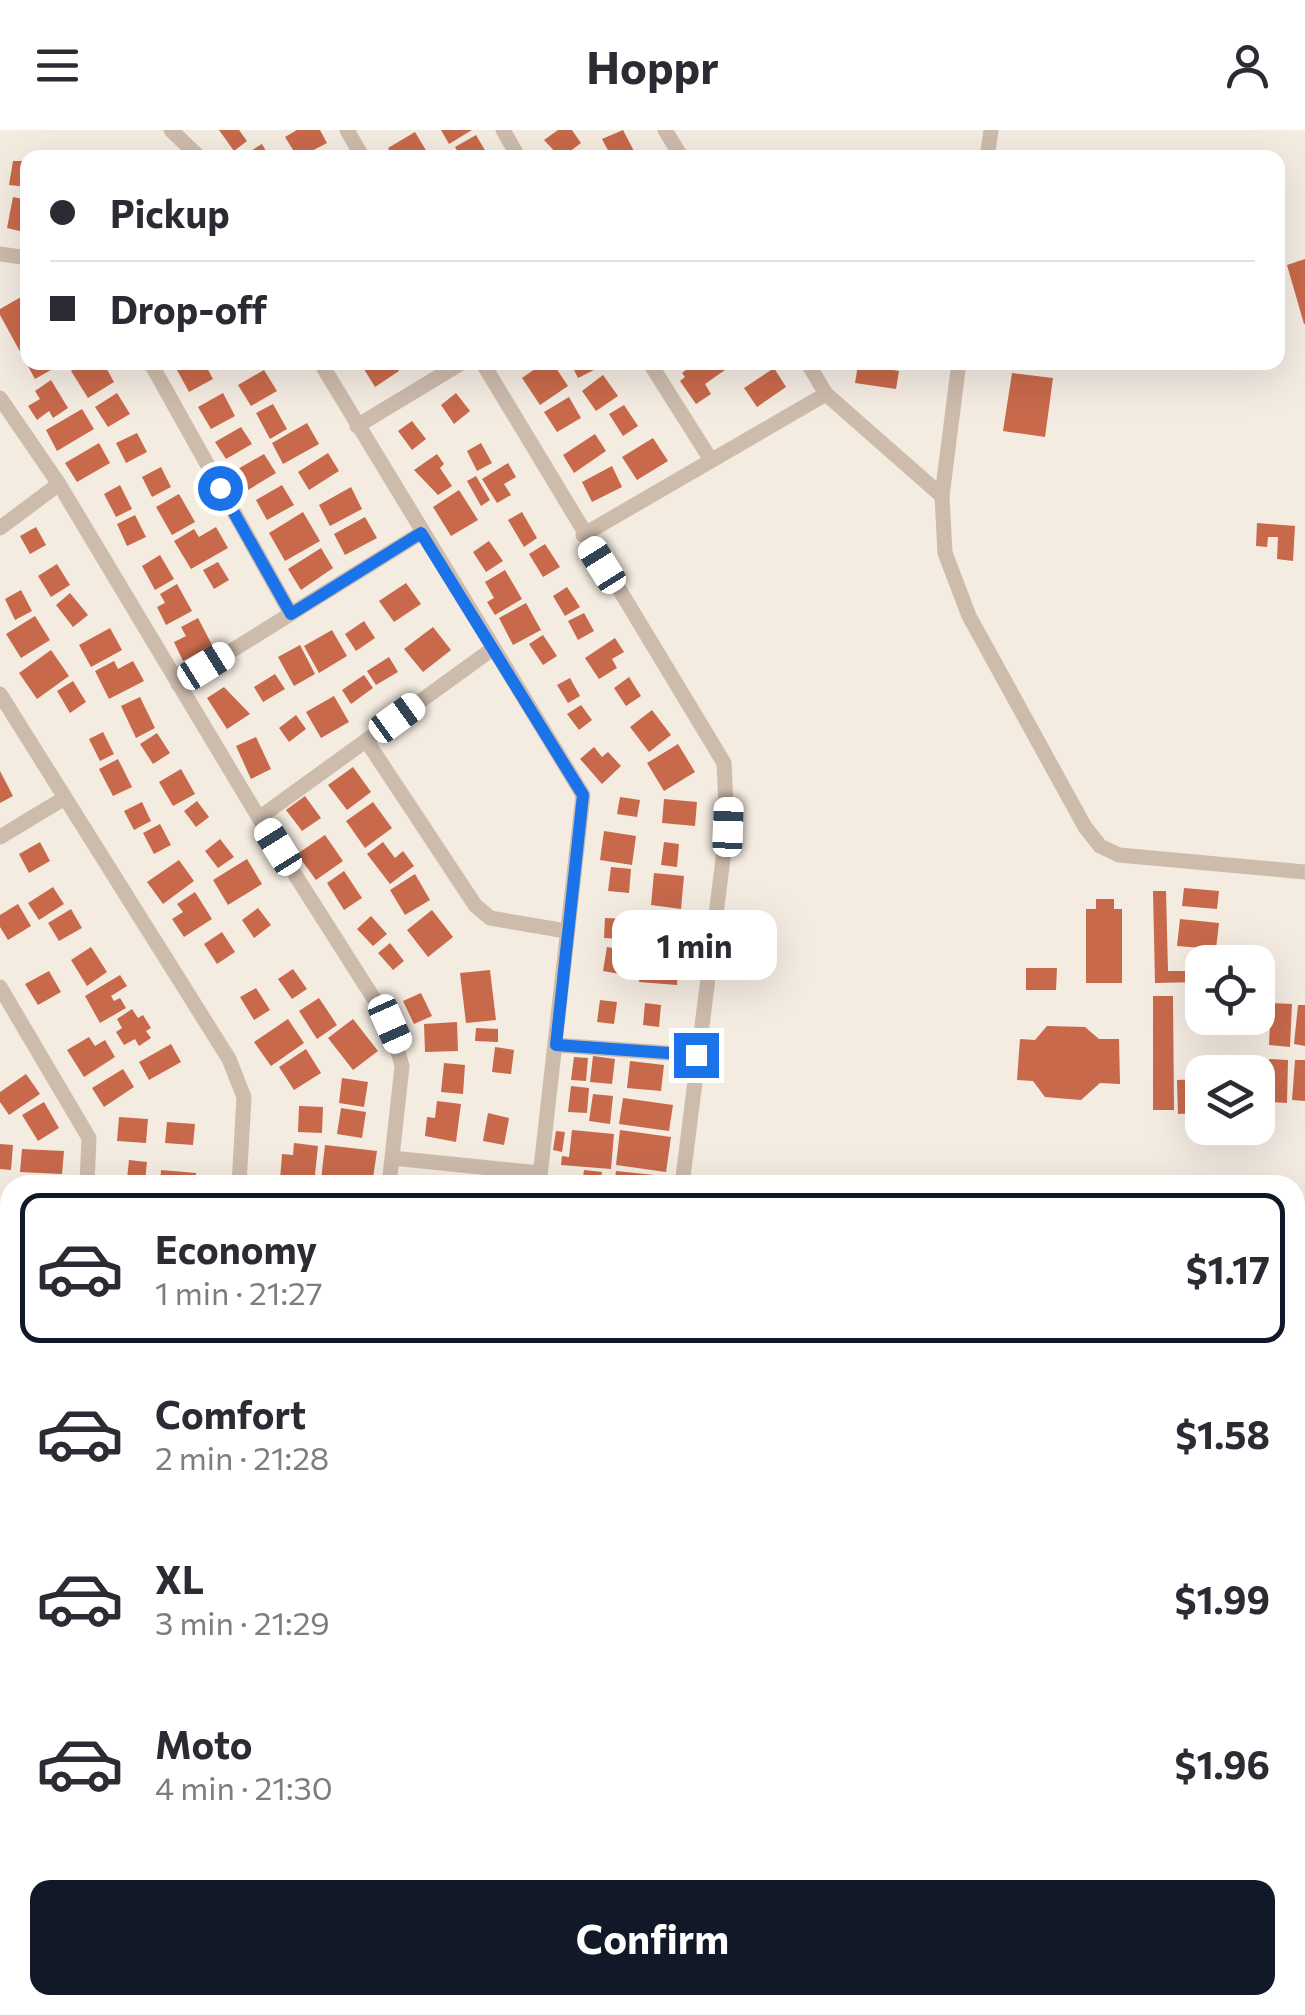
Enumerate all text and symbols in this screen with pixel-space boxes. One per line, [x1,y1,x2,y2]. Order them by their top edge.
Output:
icon: menu [30,38,85,93]
text: Hoppr [586,38,719,93]
icon: person [1220,38,1275,93]
text: Pickup [110,189,230,236]
text: Drop-off [110,285,267,332]
route start [198,466,243,511]
car [573,532,631,598]
car [173,637,239,695]
car [364,688,430,748]
car [712,796,744,858]
car [249,814,307,880]
callout: 1 min [614,910,778,980]
text: 1 min [657,925,732,965]
map controls [1185,945,1275,1145]
button: locate [1185,945,1275,1035]
car [364,990,416,1058]
route end [674,1033,719,1078]
button: layers [1185,1055,1275,1145]
icon: car [35,1223,125,1313]
text: Economy [155,1225,317,1272]
text: $1.17 [1186,1245,1270,1292]
text: 1 min · 21:27 [155,1272,323,1312]
icon: car [35,1388,125,1478]
text: Comfort [155,1390,306,1437]
text: $1.58 [1175,1410,1270,1457]
text: 2 min · 21:28 [155,1437,329,1477]
icon: car [35,1553,125,1643]
text: XL [155,1555,204,1602]
text: $1.99 [1175,1575,1270,1622]
text: 3 min · 21:29 [155,1602,330,1642]
icon: car [35,1718,125,1808]
text: Moto [155,1720,253,1767]
text: $1.96 [1175,1740,1270,1787]
text: 4 min · 21:30 [155,1767,333,1807]
button: Confirm [30,1880,1275,1995]

